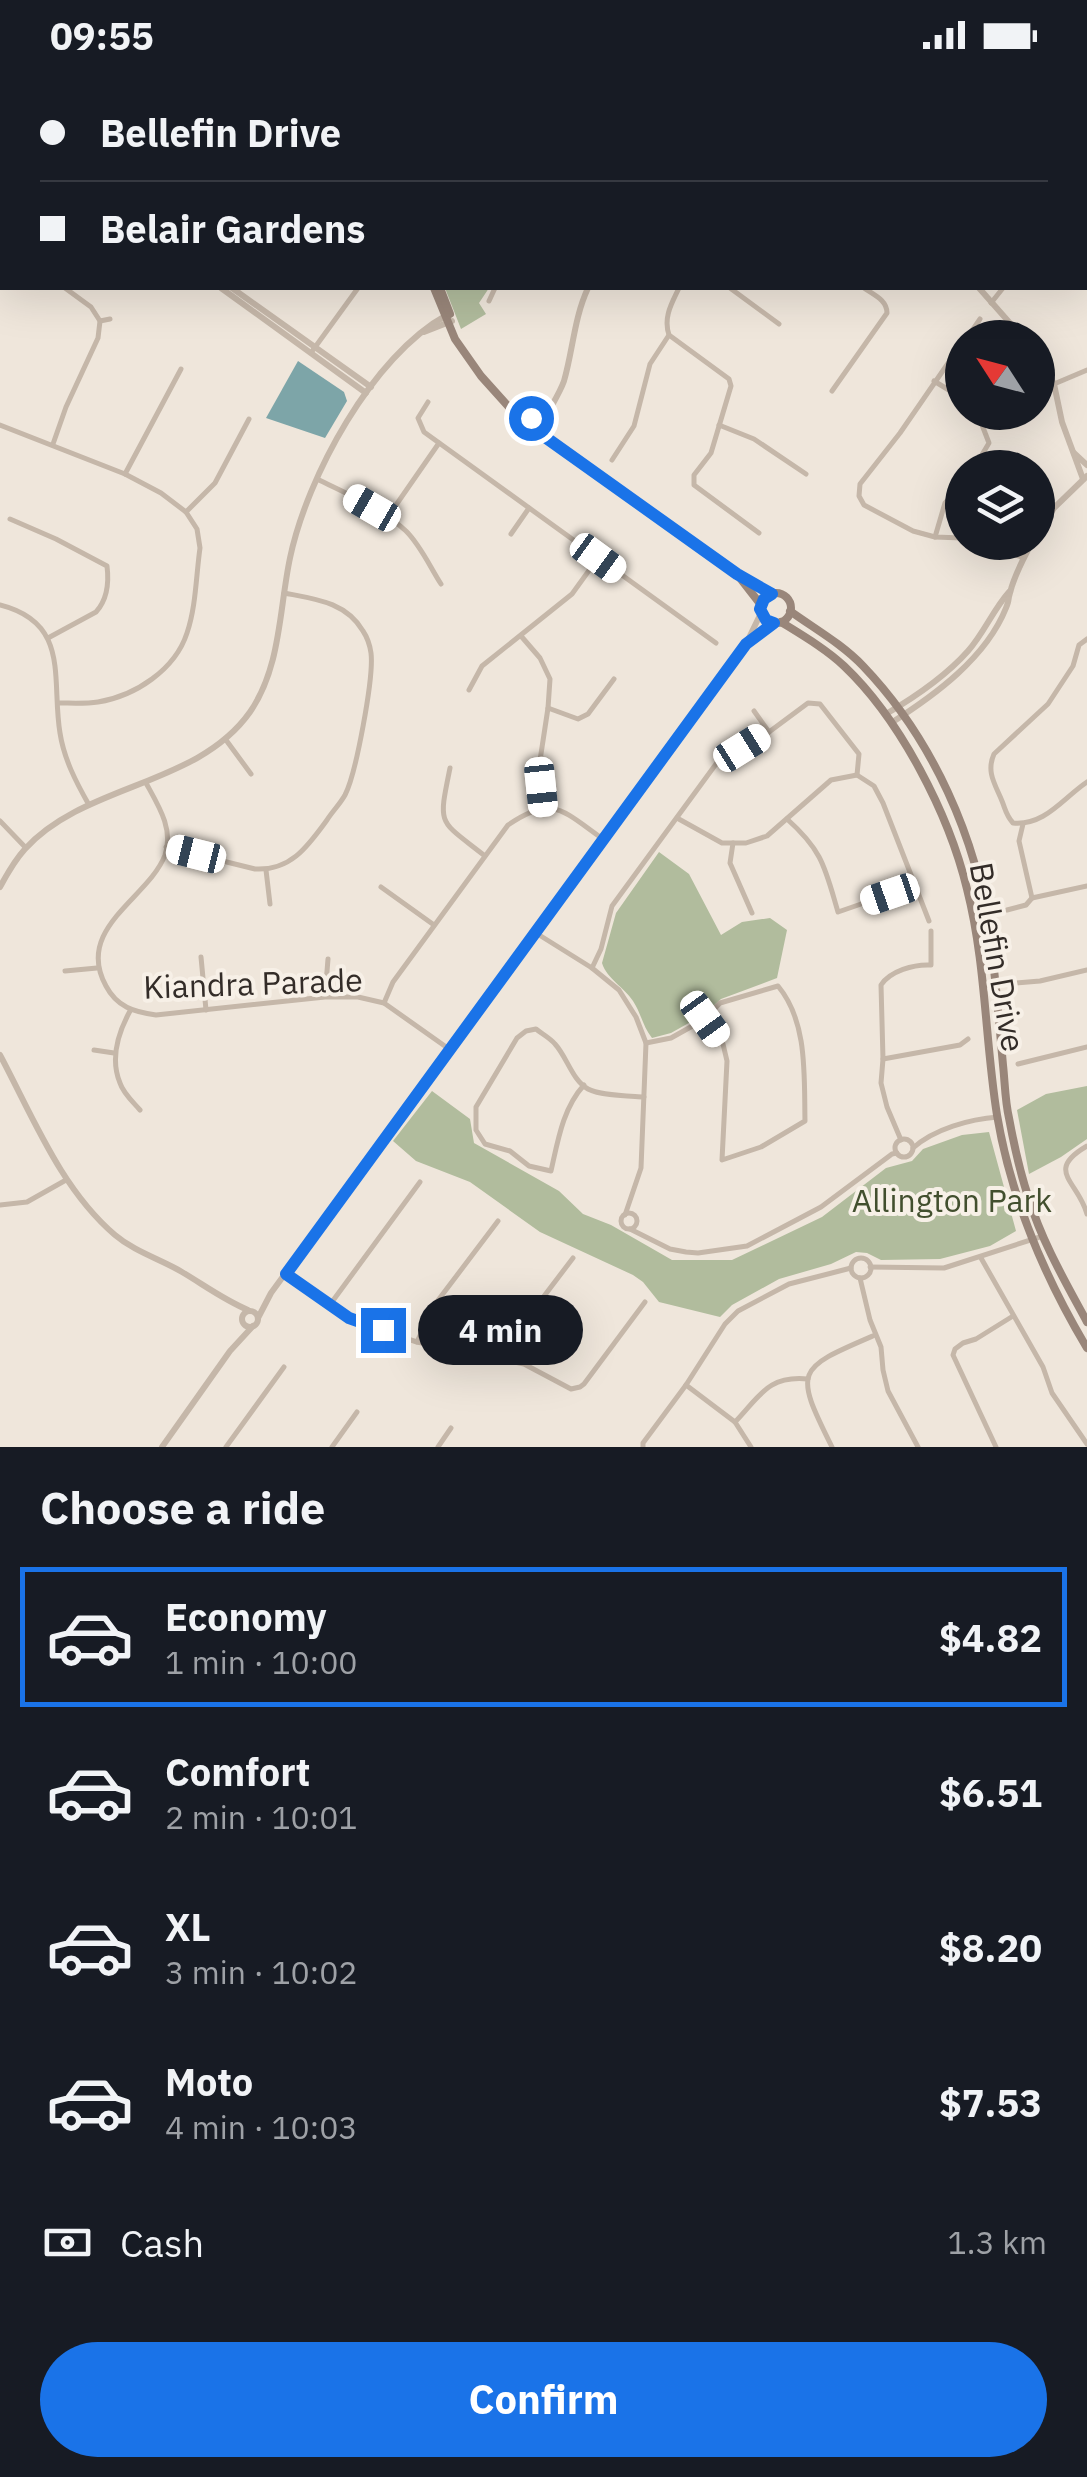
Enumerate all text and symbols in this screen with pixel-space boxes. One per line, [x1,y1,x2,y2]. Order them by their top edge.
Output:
text: 09:55 [50,11,154,60]
text: Bellefin Drive [100,108,341,157]
text: Belair Gardens [100,204,365,253]
north arrow [945,320,1055,430]
map controls [945,320,1055,560]
route start [509,396,554,441]
button: layers [945,450,1055,560]
car [339,480,405,536]
car [565,528,631,588]
car [709,719,775,777]
car [523,756,559,818]
car [163,832,229,876]
street label: Bellefin Drive [961,859,1035,1055]
car [857,870,923,918]
street label: Kiandra Parade [143,958,363,1008]
car [675,986,735,1052]
park label: Allington Park [852,1179,1052,1221]
callout: 4 min [418,1295,583,1365]
route end [361,1308,406,1353]
text: 4 min [459,1309,542,1351]
text: Choose a ride [40,1478,325,1536]
icon: car [45,1592,135,1682]
text: Economy [165,1592,327,1641]
text: $4.82 [939,1613,1042,1662]
text: 1 min · 10:00 [165,1641,358,1683]
icon: car [45,1747,135,1837]
text: Comfort [165,1747,310,1796]
text: $6.51 [939,1768,1042,1817]
text: 2 min · 10:01 [165,1796,358,1838]
icon: car [45,1902,135,1992]
text: XL [165,1902,211,1951]
text: $8.20 [939,1923,1042,1972]
text: 3 min · 10:02 [165,1951,358,1993]
icon: car [45,2057,135,2147]
text: Moto [165,2057,253,2106]
text: $7.53 [939,2078,1042,2127]
text: 4 min · 10:03 [165,2106,358,2148]
icon: cash [40,2215,95,2270]
text: Cash [120,2218,204,2267]
text: 1.3 km [948,2221,1047,2263]
button: Confirm [40,2342,1047,2457]

